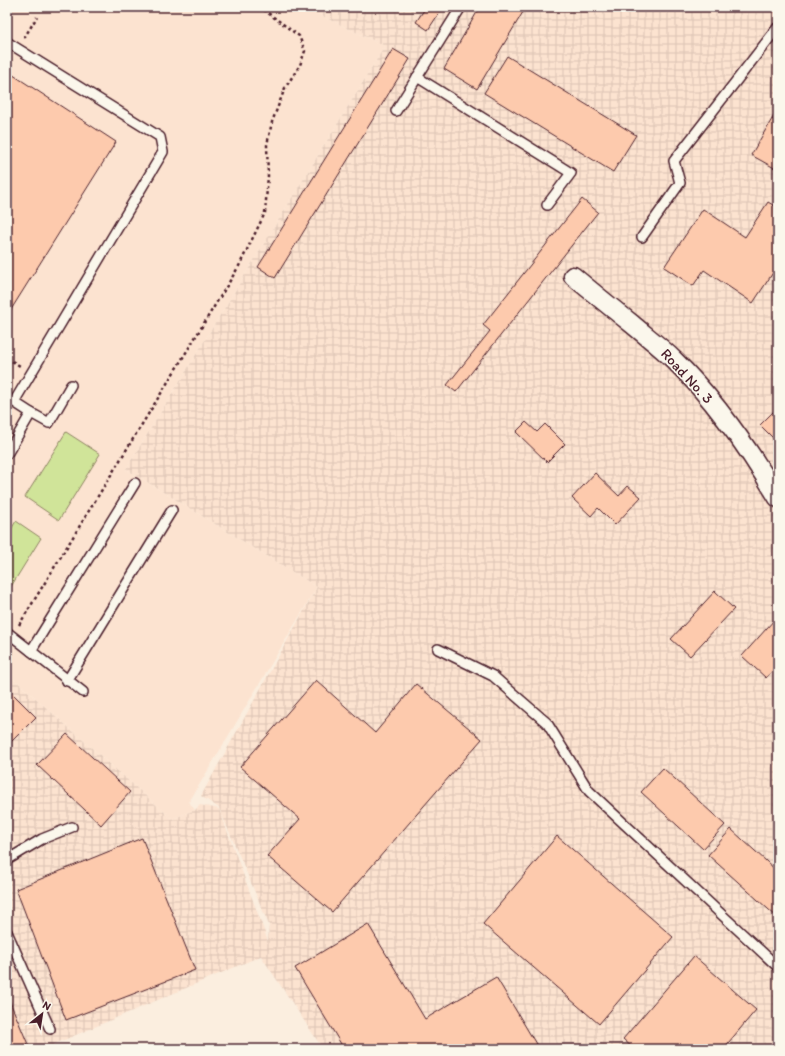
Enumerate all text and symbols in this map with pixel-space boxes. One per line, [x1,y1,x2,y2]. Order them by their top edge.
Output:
street label: Road No. 3 [657,345,717,407]
north arrow [22,994,62,1034]
text: N [40,998,53,1013]

